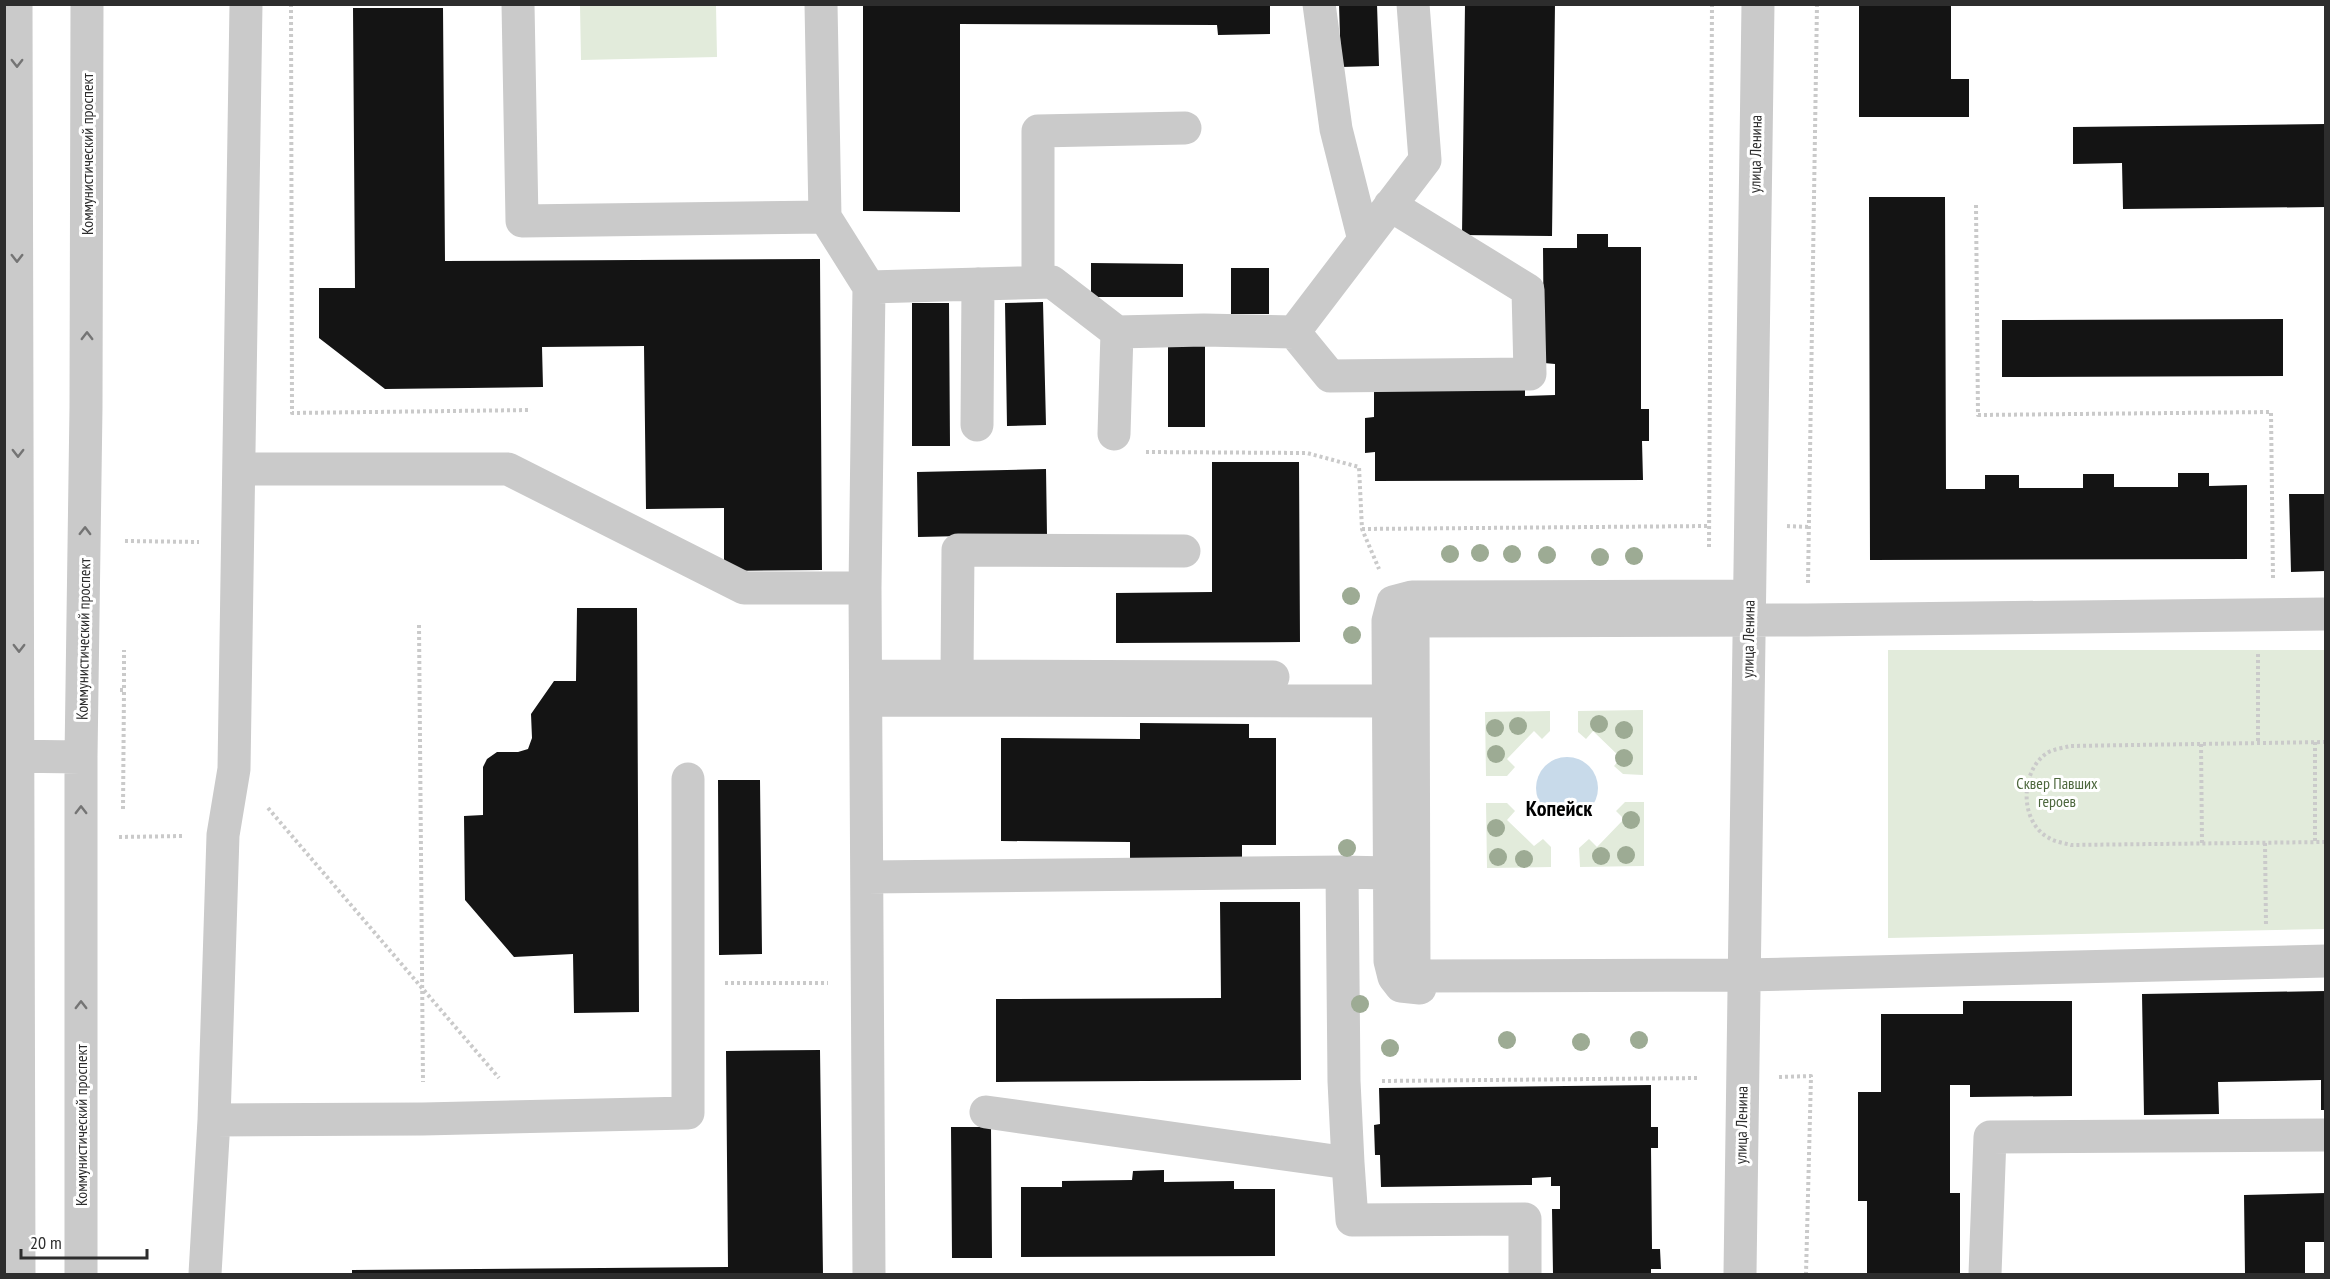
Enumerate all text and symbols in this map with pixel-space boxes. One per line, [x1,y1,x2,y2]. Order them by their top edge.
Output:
one-way arrow [11,58,23,67]
street label: Коммунистический проспект [77,72,97,235]
street label: улица Ленина [1744,115,1766,193]
one-way arrow [11,253,23,262]
one-way arrow [80,332,93,341]
one-way arrow [12,448,24,457]
one-way arrow [78,527,91,536]
street label: Коммунистический проспект [72,557,94,720]
street label: улица Ленина [1737,600,1759,678]
one-way arrow [13,643,25,652]
park label: Сквер Павших героев [2016,773,2098,811]
district label: Копейск [1526,794,1593,822]
one-way arrow [75,806,87,815]
one-way arrow [75,1001,87,1010]
street label: Коммунистический проспект [71,1043,91,1206]
street label: улица Ленина [1730,1086,1752,1164]
scale bar [21,1222,147,1260]
text: 20 m [30,1231,62,1254]

